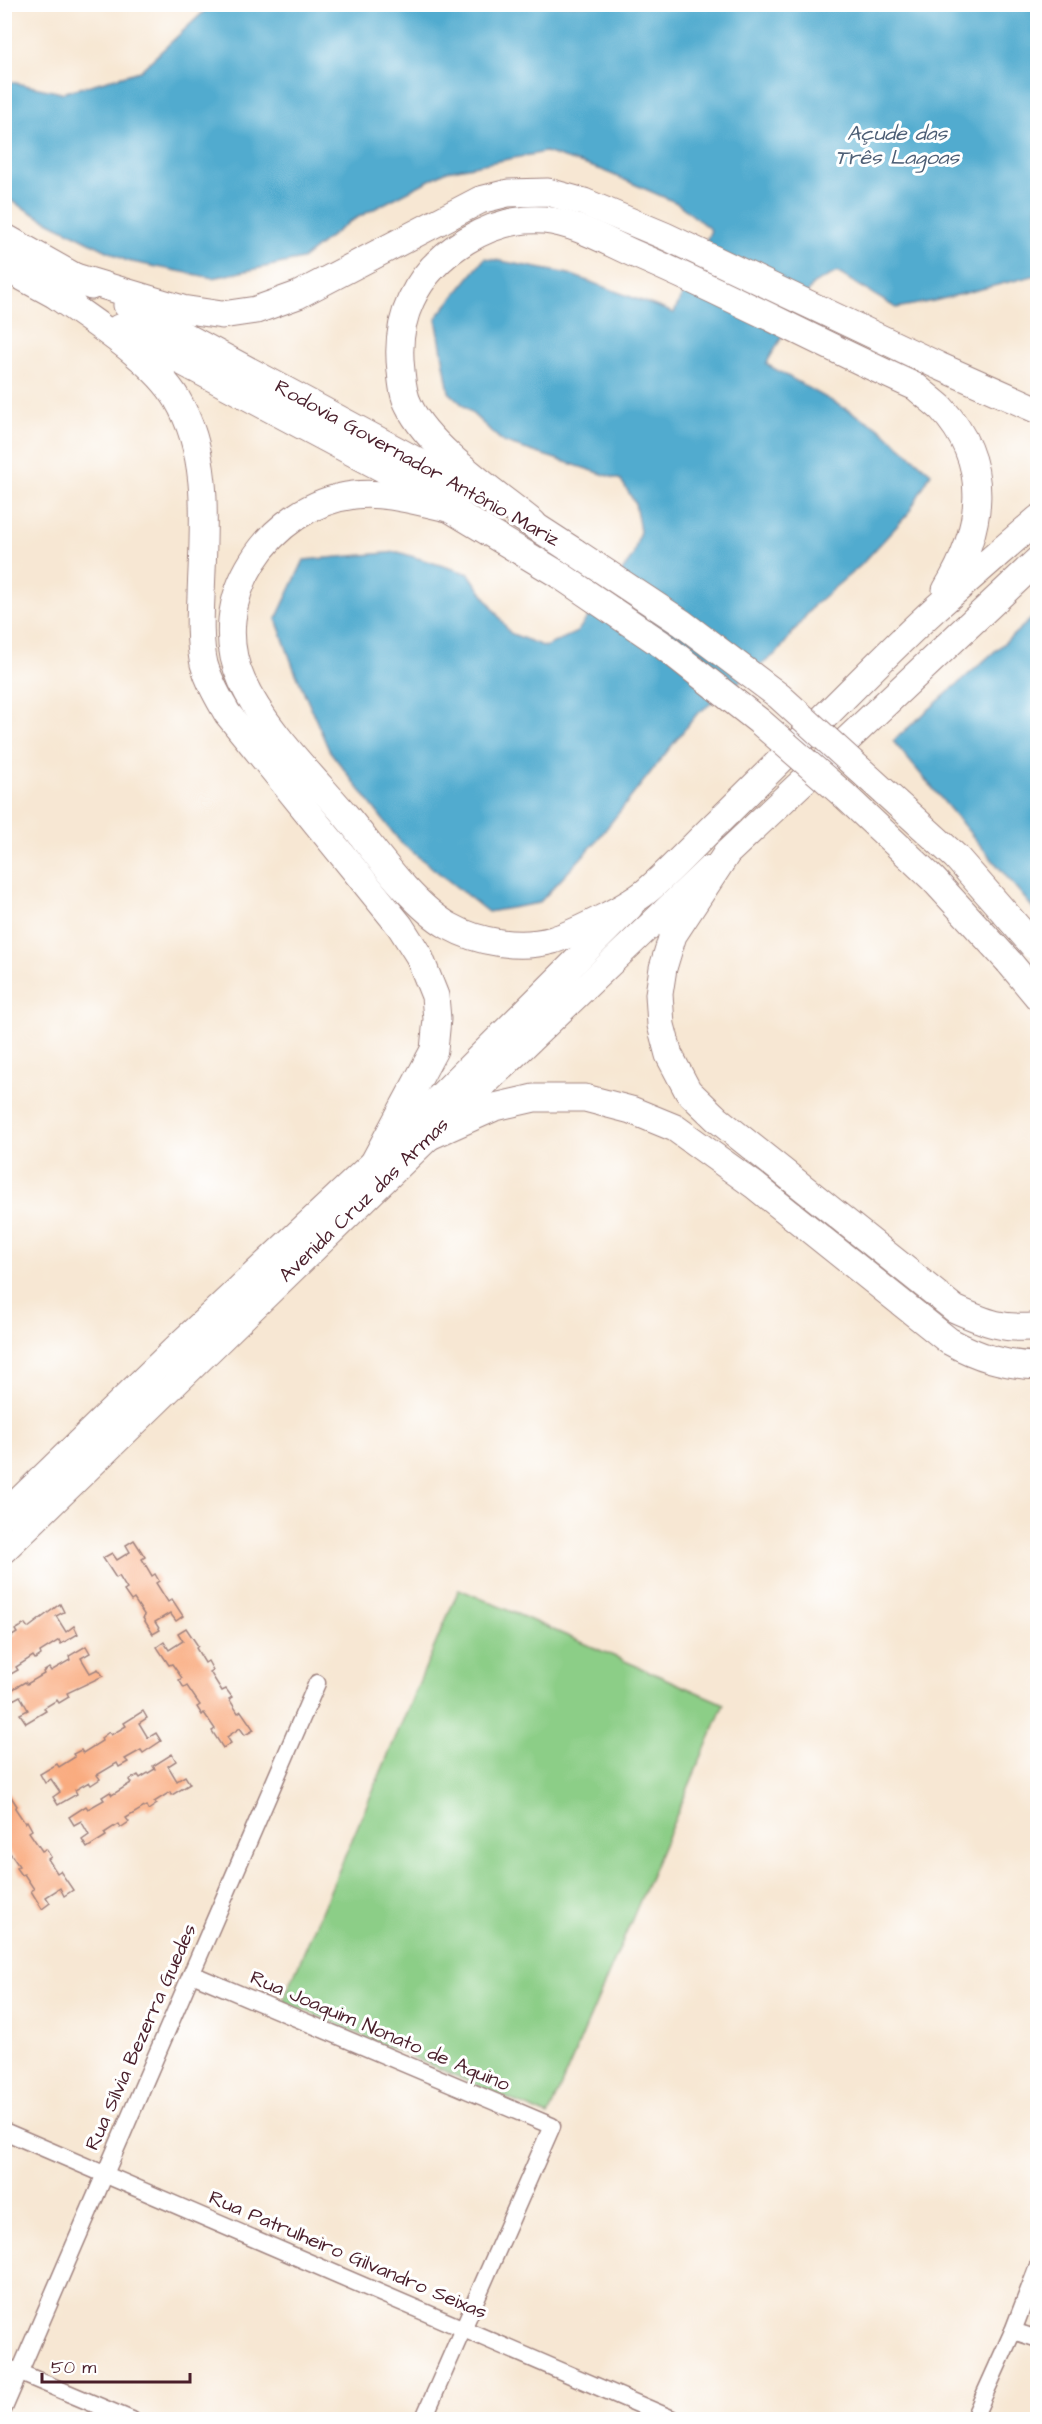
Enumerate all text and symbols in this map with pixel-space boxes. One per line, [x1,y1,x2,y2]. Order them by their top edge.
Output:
water label: Açude das Três Lagoas [835,119,960,173]
street label: Rodovia Governador Antônio Mariz [270,373,565,553]
street label: Avenida Cruz das Armas [273,1111,455,1289]
street label: Rua Sílvia Bezerra Guedes [78,1919,204,2155]
street label: Rua Joaquim Nonato de Aquino [246,1963,514,2099]
street label: Rua Patrulheiro Gilvandro Seixas [205,2184,491,2326]
scale bar [42,2346,190,2384]
text: 50 m [51,2355,96,2380]

